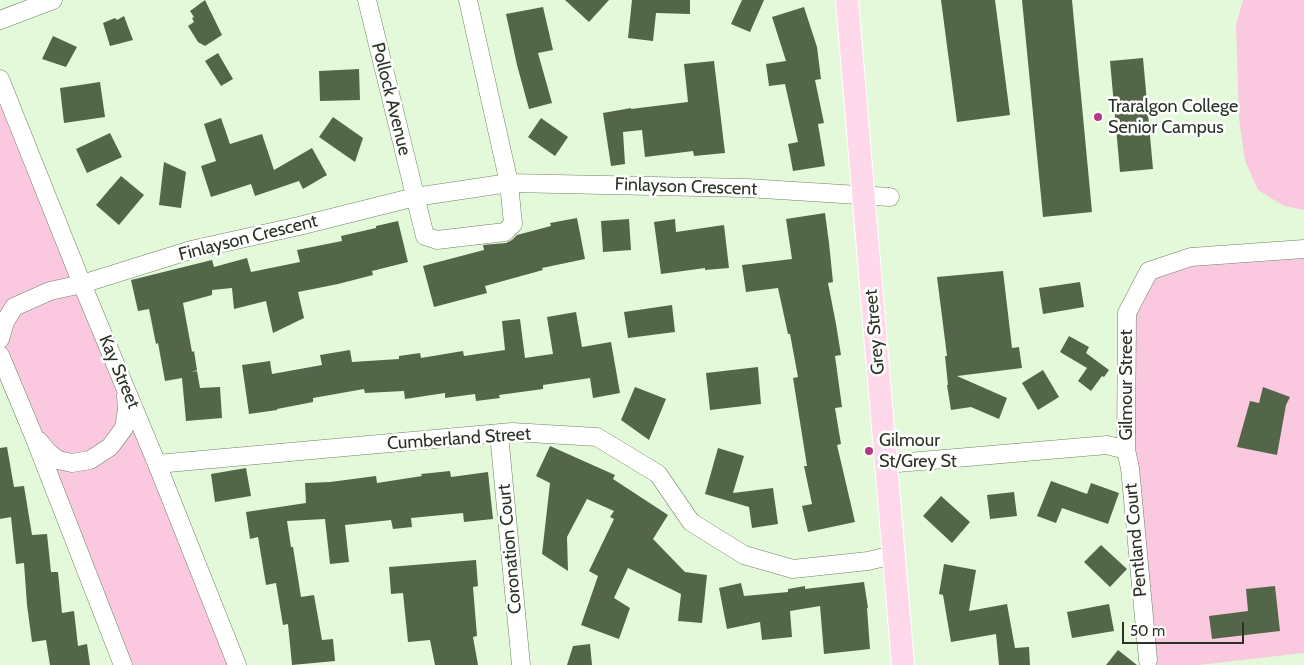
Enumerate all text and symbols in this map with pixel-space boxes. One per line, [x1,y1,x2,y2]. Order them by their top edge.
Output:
street label: Pollock Avenue [367,40,415,158]
place label: Traralgon College Senior Campus [1108,96,1238,138]
marker: Traralgon College Senior Campus [1092,111,1104,123]
street label: Finlayson Crescent [614,174,758,200]
street label: Finlayson Crescent [176,210,320,266]
street label: Grey Street [860,288,890,376]
street label: Gilmour Street [1116,329,1138,441]
street label: Kay Street [94,332,144,412]
street label: Cumberland Street [386,423,532,455]
place label: Gilmour St/Grey St [879,430,957,472]
marker: Gilmour St/Grey St [863,445,875,457]
street label: Pentland Court [1120,482,1152,598]
street label: Coronation Court [494,483,526,615]
scale bar [1124,612,1246,644]
text: 50 m [1130,622,1165,640]

